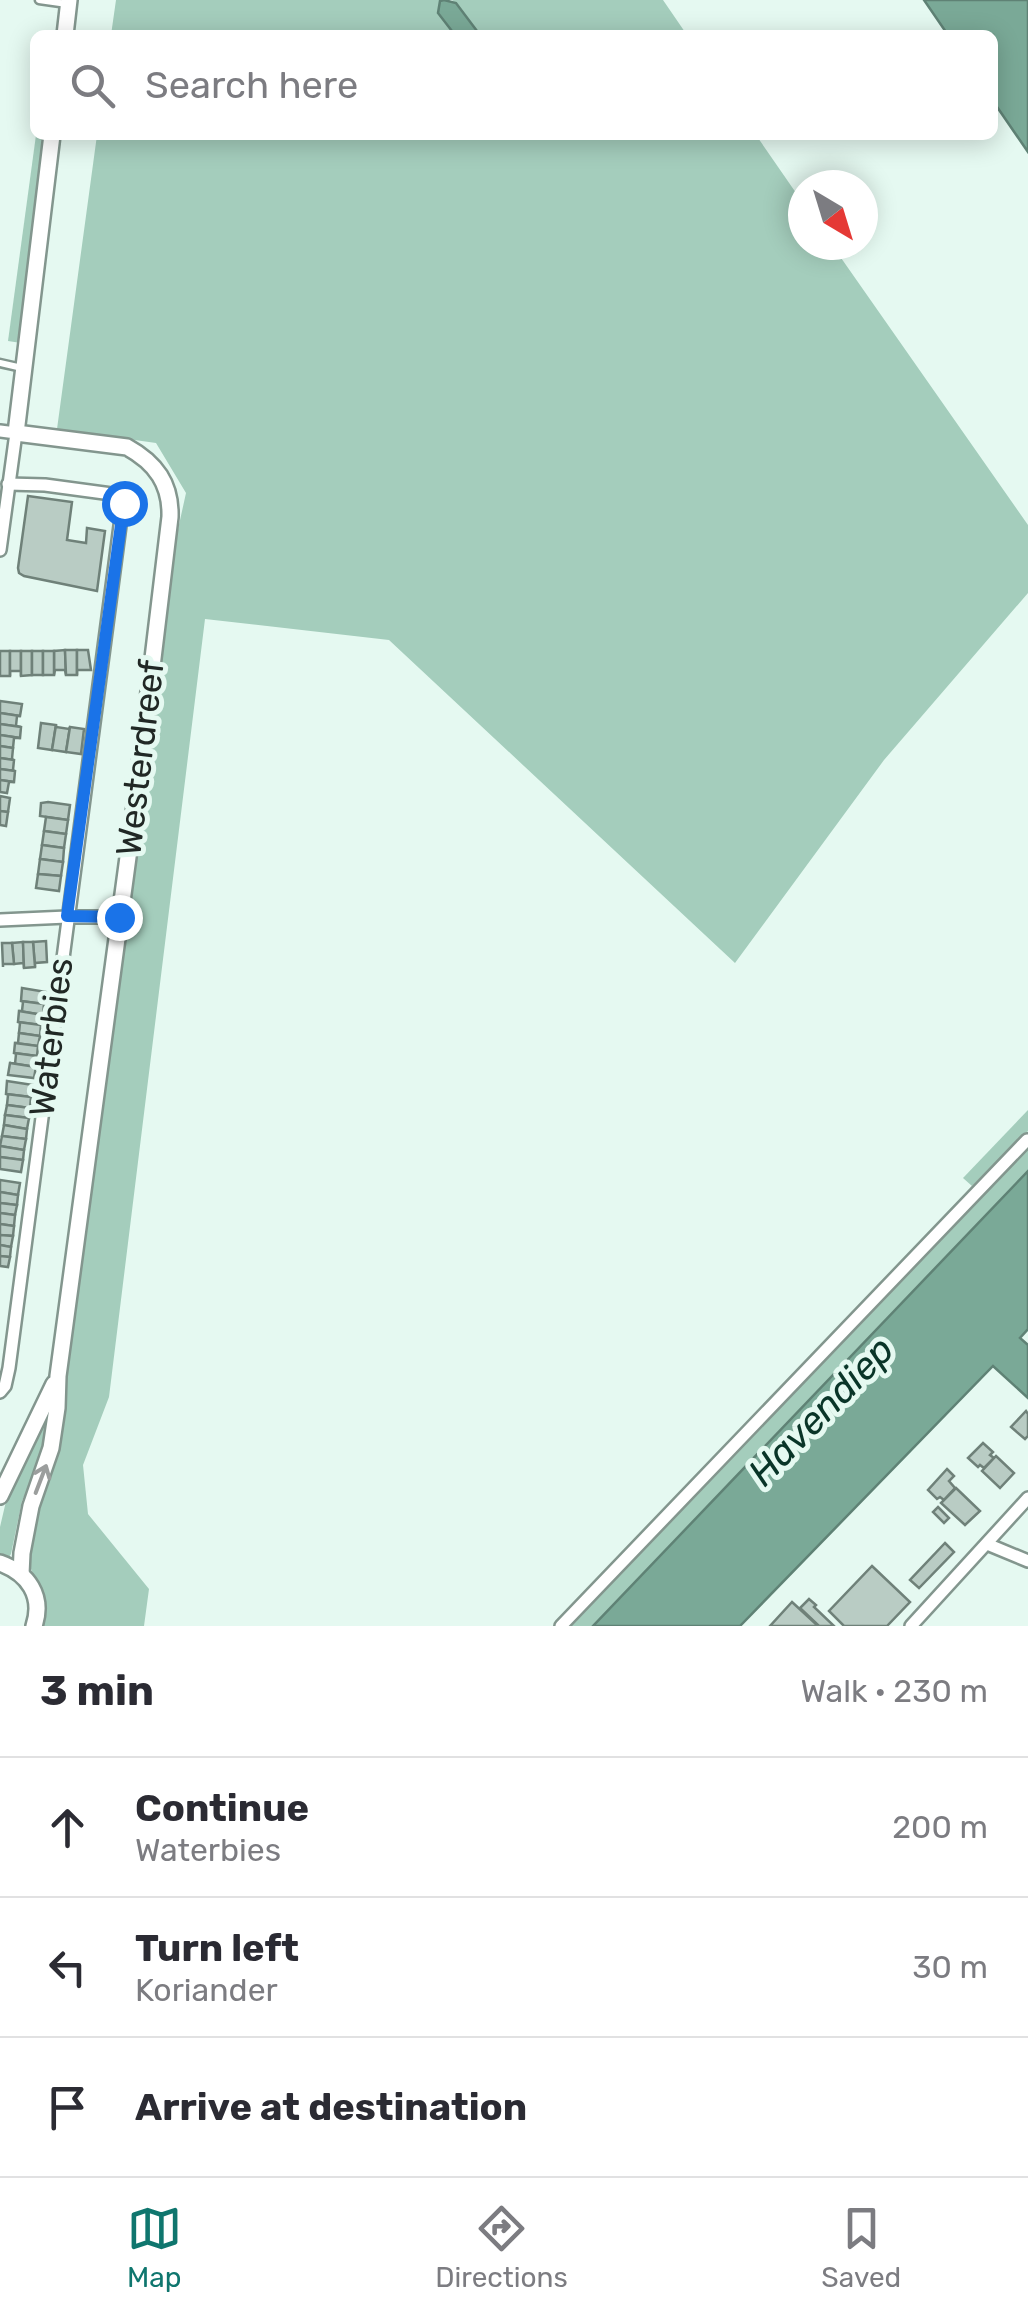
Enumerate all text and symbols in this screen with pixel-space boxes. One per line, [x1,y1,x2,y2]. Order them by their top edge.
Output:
search box [30,30,998,140]
icon: search [65,58,120,113]
text: Search here [145,62,358,108]
north arrow [788,170,878,260]
route start [102,481,148,527]
street label: Westerdreef [107,657,173,858]
route end [97,895,143,941]
street label: Waterbies [20,955,82,1119]
water label: Havendiep [739,1327,903,1495]
one-way arrow [33,1465,51,1496]
text: 3 min [40,1666,154,1716]
text: Walk · 230 m [801,1672,988,1710]
text: Continue [135,1785,309,1831]
icon: ahead [40,1800,95,1855]
text: 200 m [892,1808,988,1846]
text: Waterbies [135,1831,281,1869]
text: Turn left [135,1925,299,1971]
icon: left [40,1940,95,1995]
text: 30 m [912,1948,988,1986]
text: Koriander [135,1971,278,2009]
icon: arrive [40,2080,95,2135]
text: Arrive at destination [135,2084,527,2130]
tab: Map [127,2201,182,2294]
tab: Directions [435,2201,568,2294]
tab: Saved [821,2201,901,2294]

